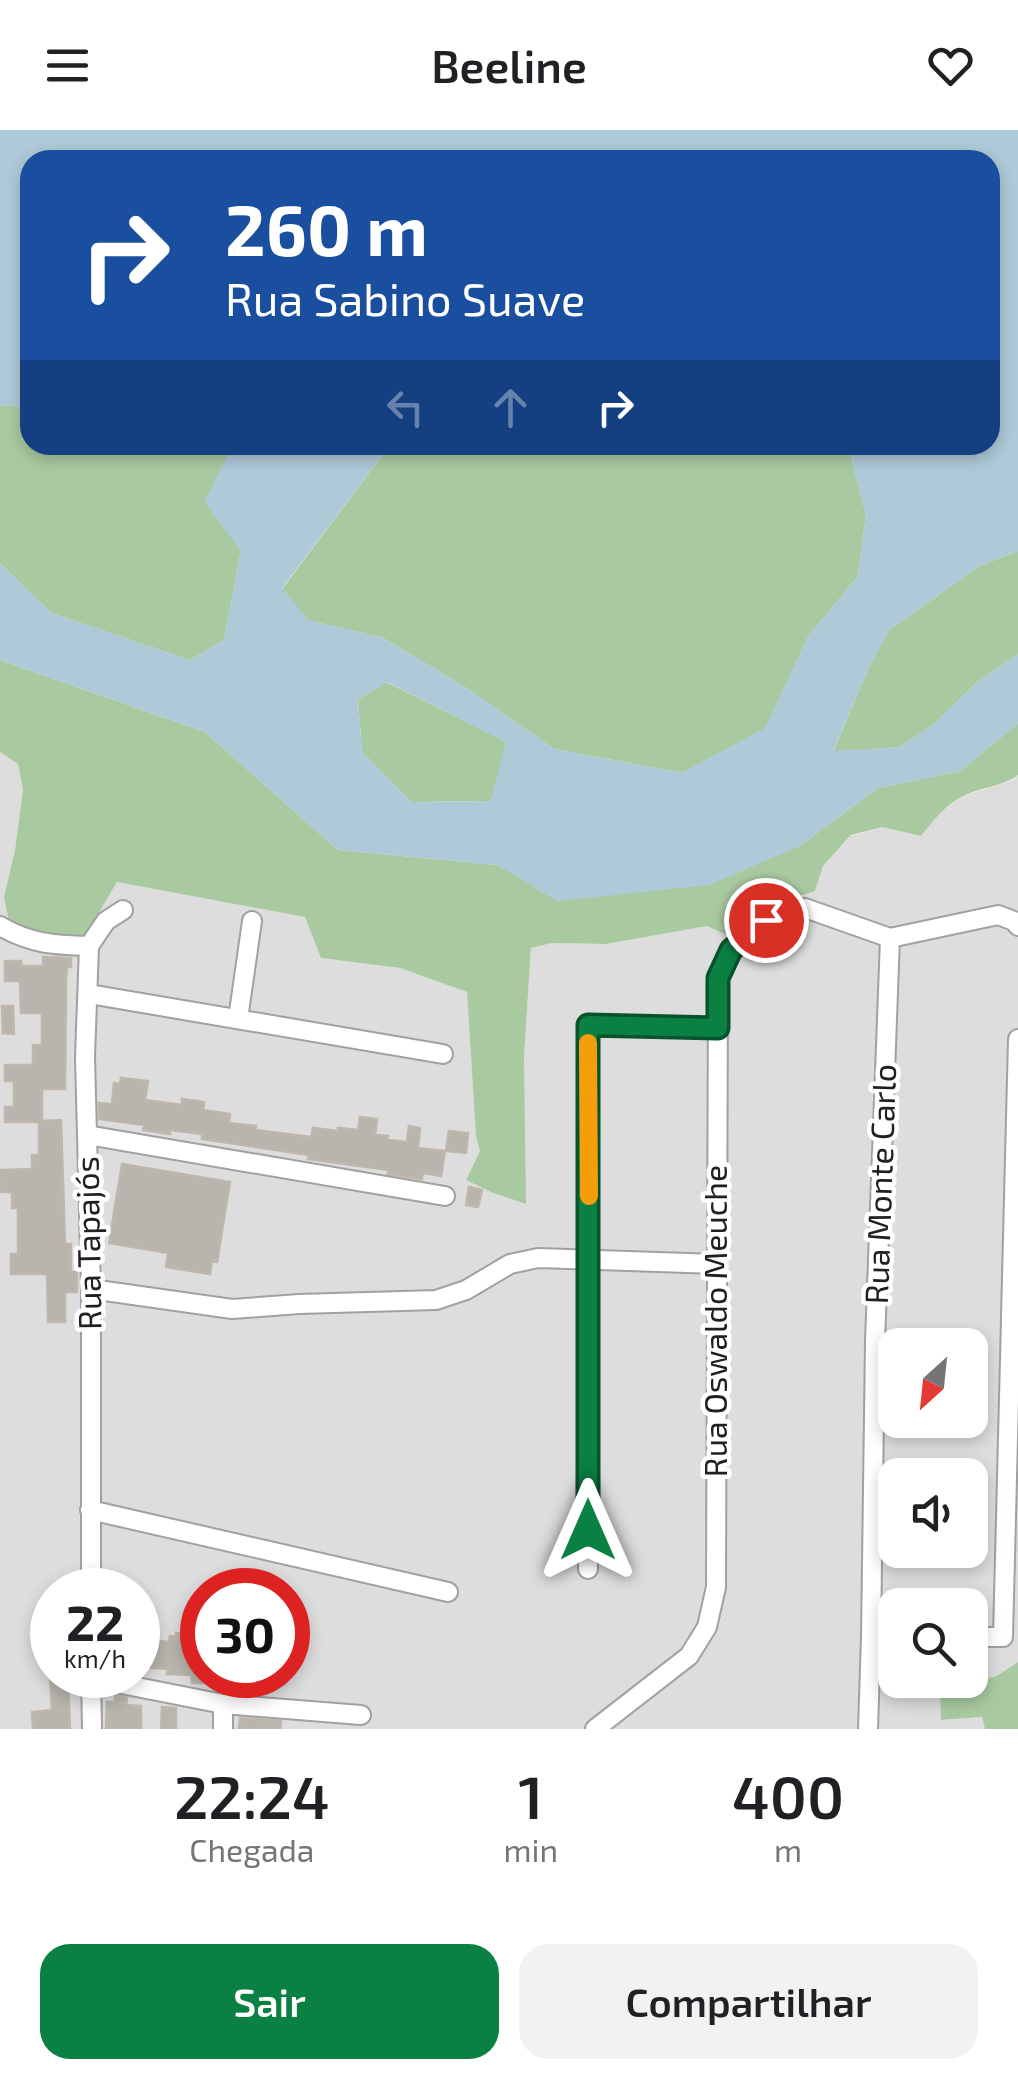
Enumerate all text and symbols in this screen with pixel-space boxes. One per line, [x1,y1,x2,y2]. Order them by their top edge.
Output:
icon: menu [40,38,95,93]
text: Beeline [431,38,587,92]
icon: heart [923,38,978,93]
text: 260 m [225,186,428,270]
icon: right [60,190,190,320]
text: Rua Sabino Suave [225,271,585,325]
icon: left [378,380,433,435]
icon: ahead [483,380,538,435]
icon: right [588,380,643,435]
pin [724,878,809,963]
icon: arrive [739,893,794,948]
street label: Rua Monte Carlo [856,1063,902,1305]
street label: Rua Tapajós [66,1156,109,1330]
street label: Rua Oswaldo Meuche [695,1165,733,1477]
north arrow [878,1328,988,1438]
map controls [878,1328,988,1698]
button: sound [878,1458,988,1568]
position arrow [536,1478,640,1582]
speed limit sign: 30 [180,1568,310,1698]
button: search [878,1588,988,1698]
text: 22 [66,1591,124,1651]
text: km/h [64,1643,126,1673]
text: 22:24 [174,1759,330,1831]
text: 1 [518,1759,543,1831]
text: 400 [732,1759,844,1831]
text: Chegada [189,1830,314,1868]
text: min [504,1830,558,1868]
text: m [774,1830,802,1868]
button: Sair [40,1944,499,2059]
button: Compartilhar [519,1944,978,2059]

